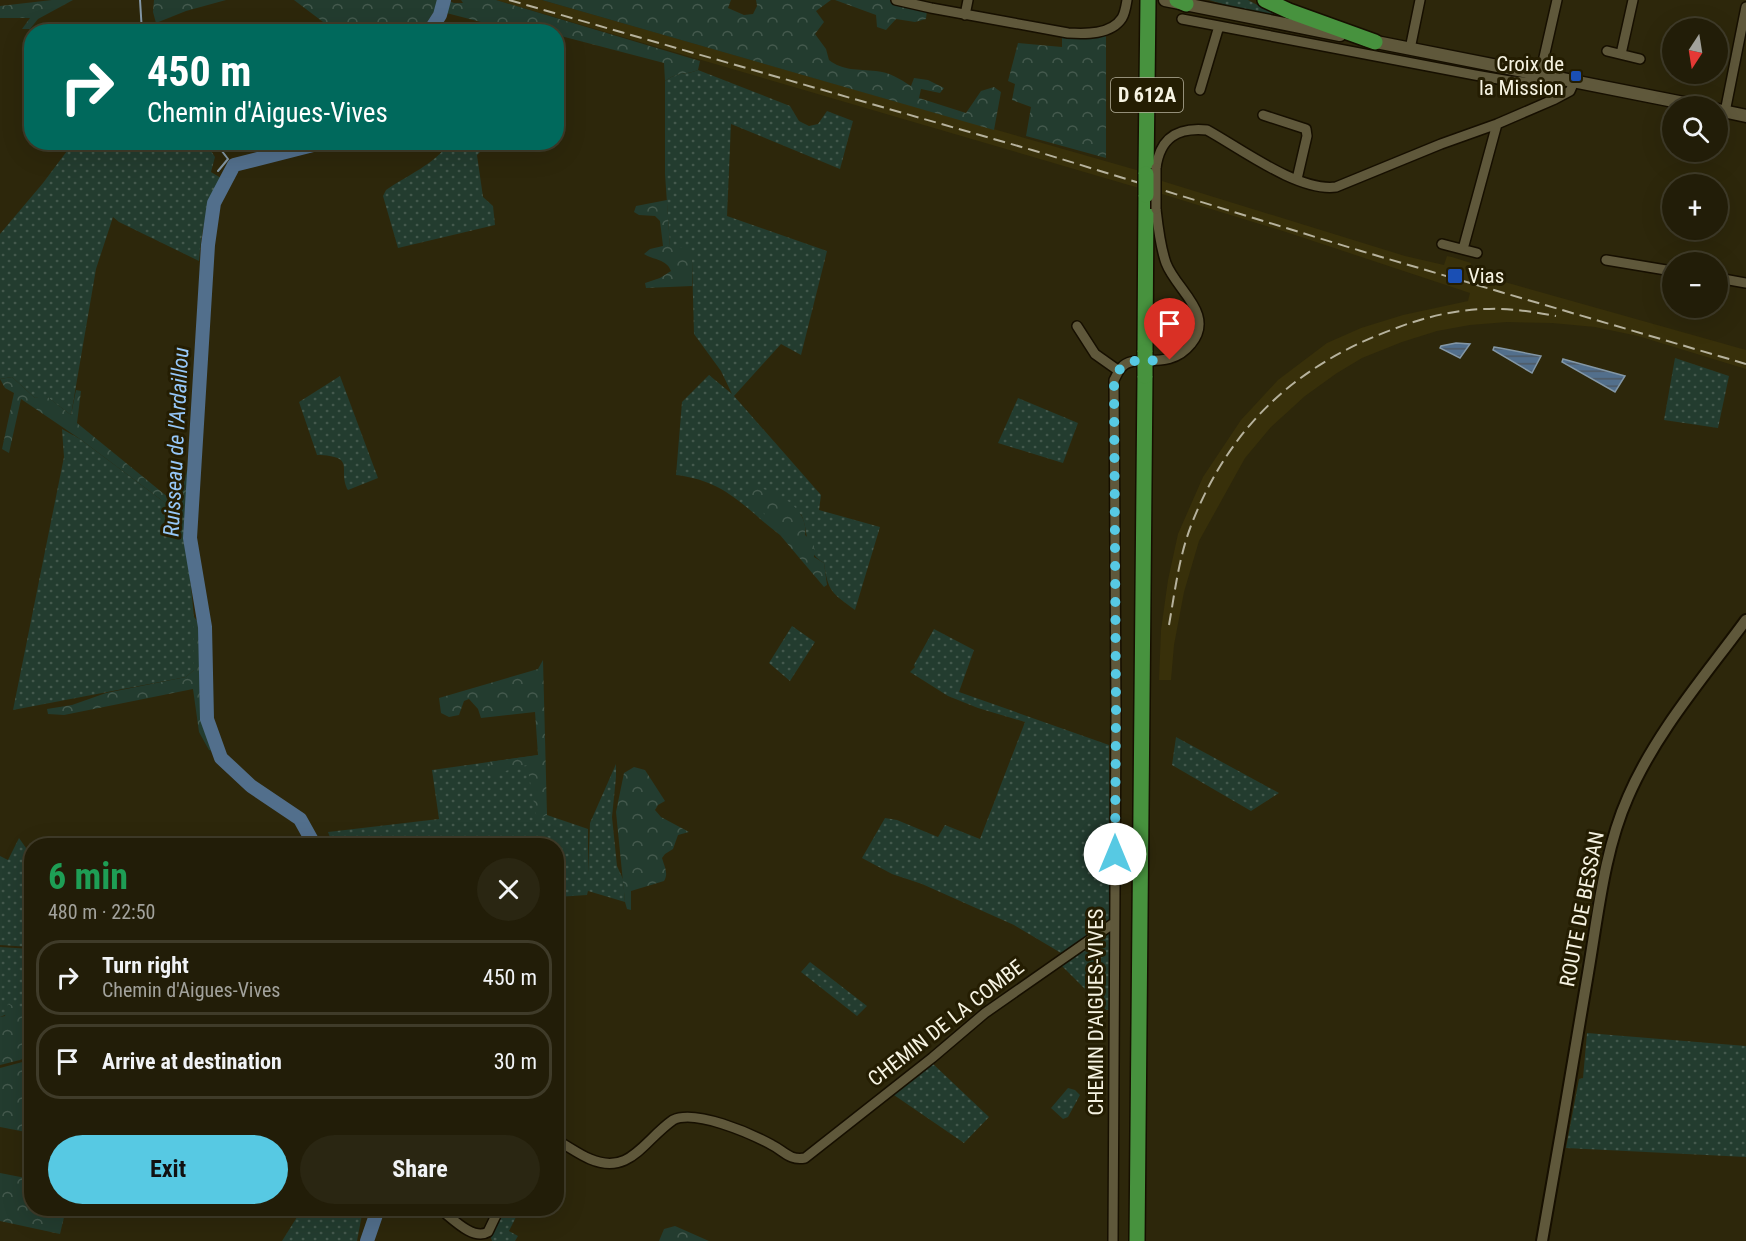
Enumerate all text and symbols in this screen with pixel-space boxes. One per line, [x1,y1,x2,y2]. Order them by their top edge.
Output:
north arrow [1662,18,1728,84]
map controls [1662,18,1728,318]
text: 450 m [147,47,252,96]
icon: right [48,48,126,126]
place label: Croix de la Mission [1479,52,1564,100]
marker: Croix de la Mission [1569,69,1583,83]
road number: D 612A [1111,78,1183,112]
button: search [1662,96,1728,162]
text: Chemin d'Aigues-Vives [147,97,388,129]
button: + [1662,174,1728,240]
button: − [1662,252,1728,318]
place label: Vias [1468,264,1504,288]
marker: Vias [1446,267,1464,285]
pin [1144,298,1195,360]
icon: arrive [1153,307,1186,340]
water label: Ruisseau de l'Ardaillou [159,347,193,537]
position arrow [1083,822,1147,886]
street label: ROUTE DE BESSAN [1555,829,1609,989]
text: 6 min [48,856,128,898]
button: close [477,858,540,921]
text: 480 m · 22:50 [48,900,155,924]
street label: CHEMIN D'AIGUES-VIVES [1084,908,1108,1115]
text: Turn right [102,953,189,978]
street label: CHEMIN DE LA COMBE [863,955,1029,1091]
icon: right [51,961,84,994]
text: 450 m [483,965,537,990]
text: Chemin d'Aigues-Vives [102,978,280,1002]
icon: arrive [51,1045,84,1078]
text: Arrive at destination [102,1049,282,1074]
text: 30 m [494,1049,537,1074]
button: Exit [48,1135,288,1204]
button: Share [300,1135,540,1204]

